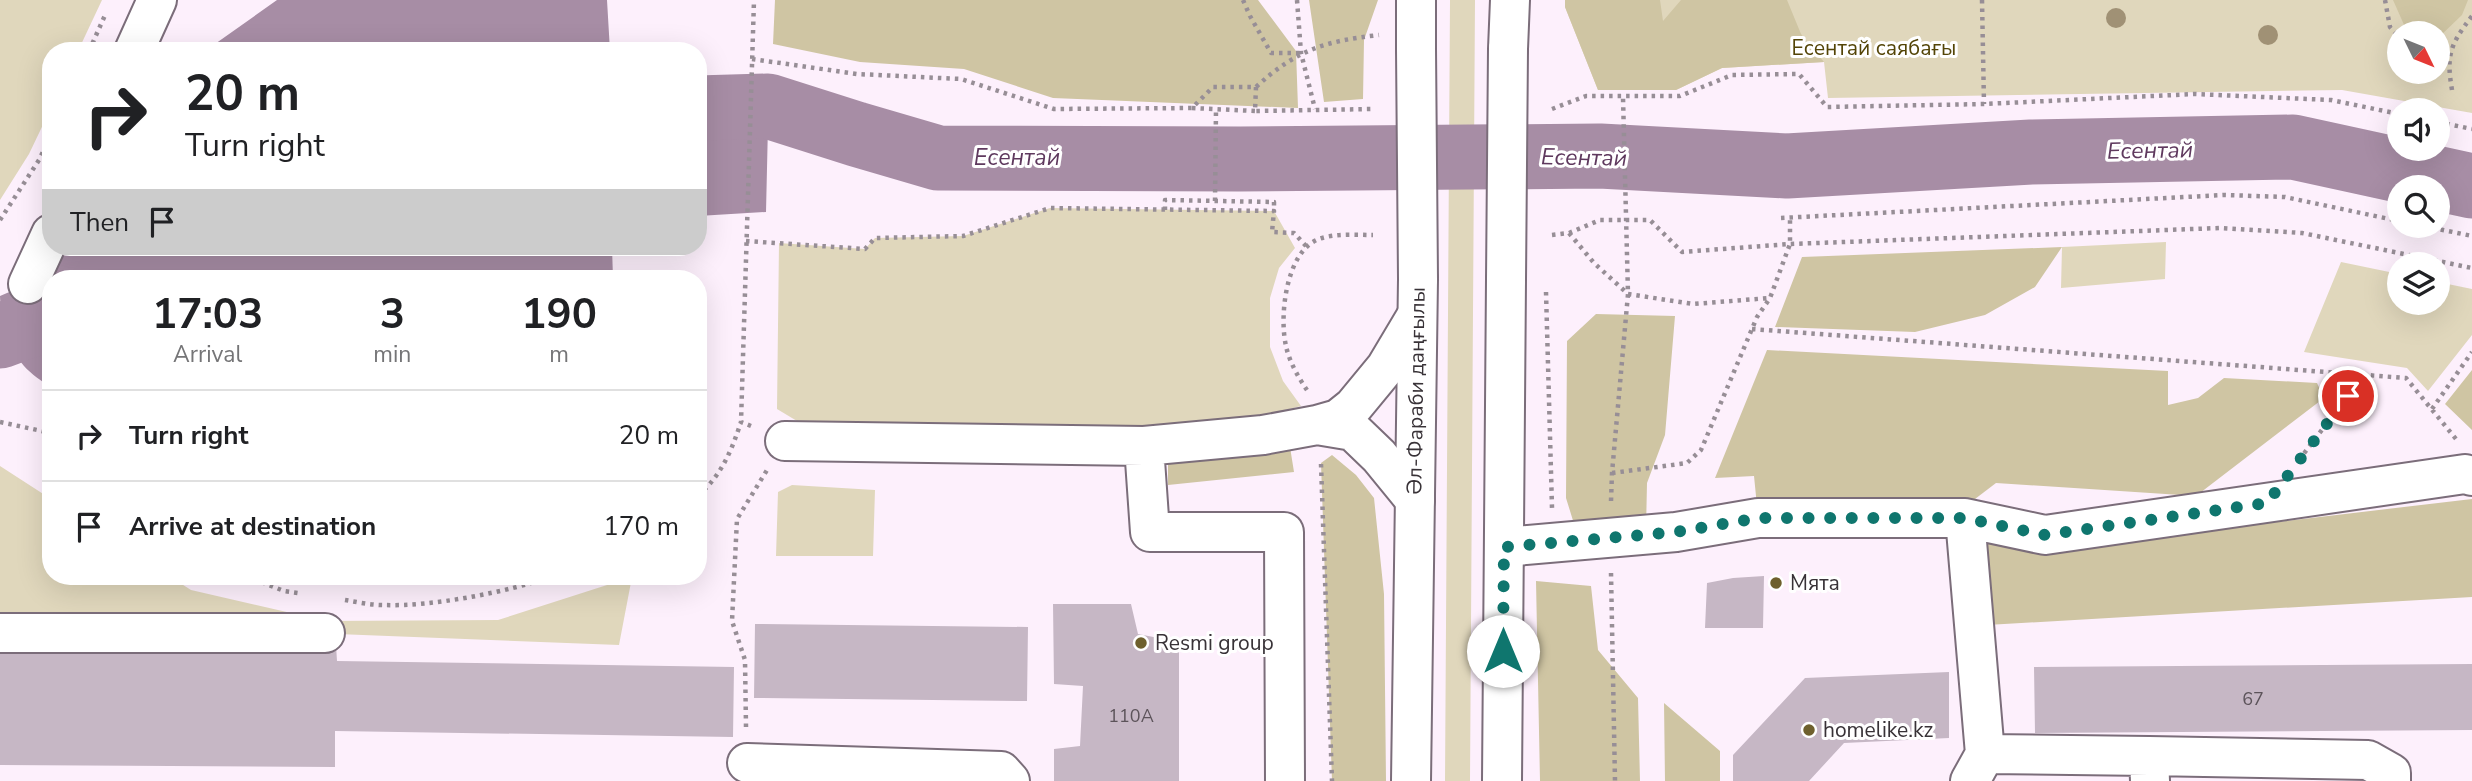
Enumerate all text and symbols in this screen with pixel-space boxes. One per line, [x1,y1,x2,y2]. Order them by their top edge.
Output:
north arrow [2387,21,2450,84]
map controls [2387,21,2450,315]
park label: Есентай саябағы [1792,34,1956,62]
text: 20 m [185,60,300,127]
icon: right [70,70,161,161]
button: sound [2387,98,2450,161]
text: Turn right [185,124,325,167]
water label: Есентай [2107,134,2193,167]
water label: Есентай [1541,141,1627,174]
water label: Есентай [974,142,1060,173]
button: search [2387,175,2450,238]
icon: arrive [143,203,181,241]
text: Then [70,205,129,240]
button: layers [2387,252,2450,315]
text: 17:03 [152,286,263,343]
text: 3 [380,286,405,343]
text: 190 [521,286,597,343]
street label: Әл-Фараби даңғылы [1400,287,1432,495]
text: Arrival [173,339,242,370]
text: min [373,339,411,370]
text: m [549,339,569,370]
pin [2318,366,2378,426]
icon: arrive [2329,377,2367,415]
icon: right [70,417,108,455]
text: Turn right [129,418,248,453]
text: 20 m [619,418,679,453]
icon: arrive [70,508,108,546]
text: Arrive at destination [129,509,376,544]
text: 170 m [603,509,679,544]
place label: Мята [1790,569,1840,597]
marker: Мята [1768,575,1784,591]
position arrow [1466,614,1540,688]
place label: Resmi group [1155,629,1274,657]
marker: Resmi group [1133,635,1149,651]
house number: 67 [2242,687,2264,711]
house number: 110А [1108,704,1154,728]
place label: homelike.kz [1823,716,1933,744]
marker: homelike.kz [1801,722,1817,738]

